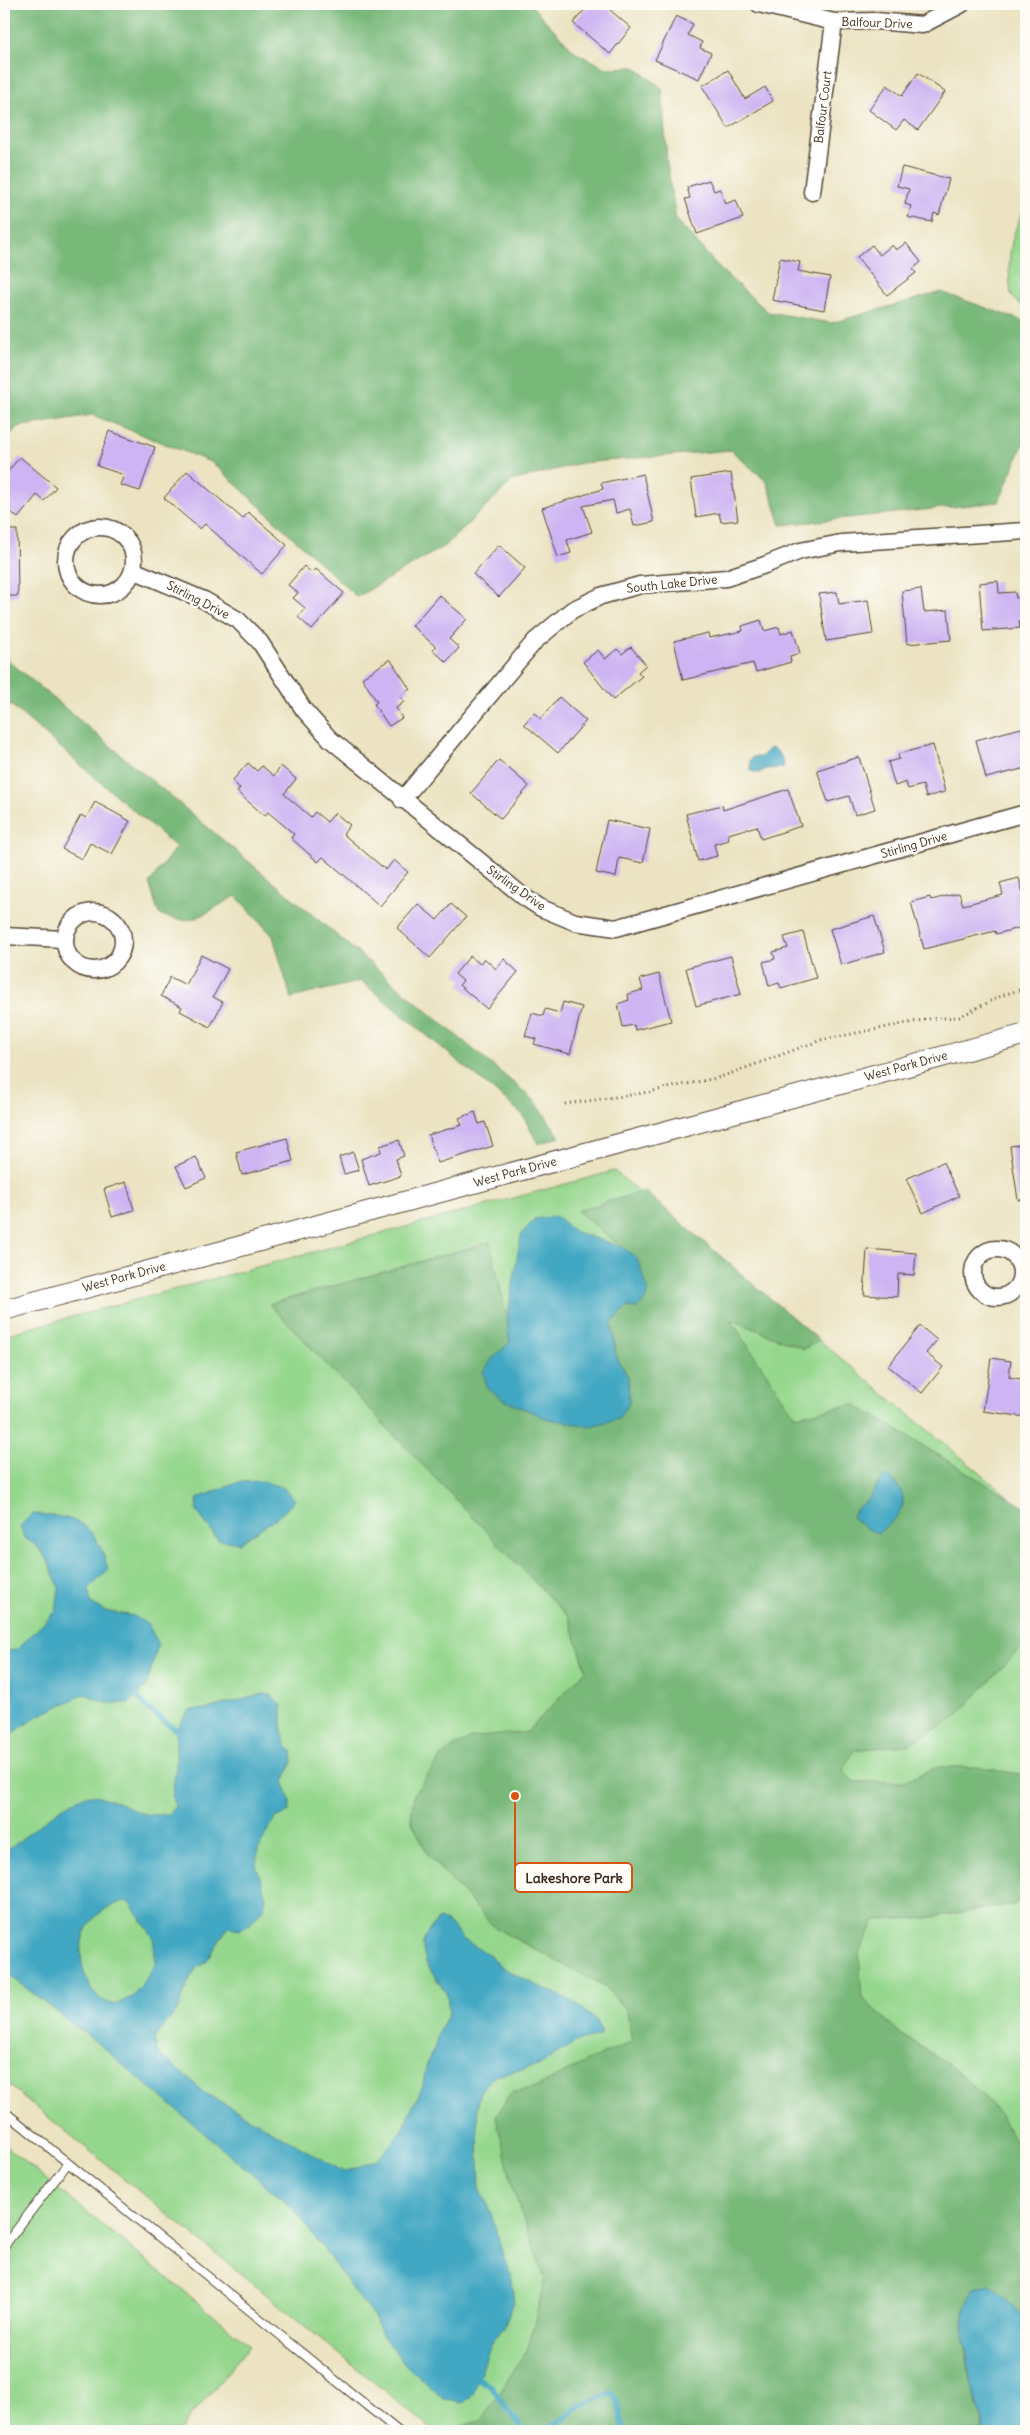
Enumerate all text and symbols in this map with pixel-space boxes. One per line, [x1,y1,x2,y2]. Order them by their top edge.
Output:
street label: Balfour Drive [841,14,913,31]
street label: Balfour Court [811,70,834,144]
street label: South Lake Drive [626,571,718,596]
street label: Stirling Drive [164,577,232,622]
street label: Stirling Drive [879,828,949,861]
street label: Stirling Drive [484,862,549,913]
street label: West Park Drive [863,1047,949,1084]
street label: West Park Drive [472,1153,558,1190]
street label: West Park Drive [81,1258,167,1295]
callout: Lakeshore Park [515,1863,632,1892]
text: Lakeshore Park [525,1869,623,1887]

